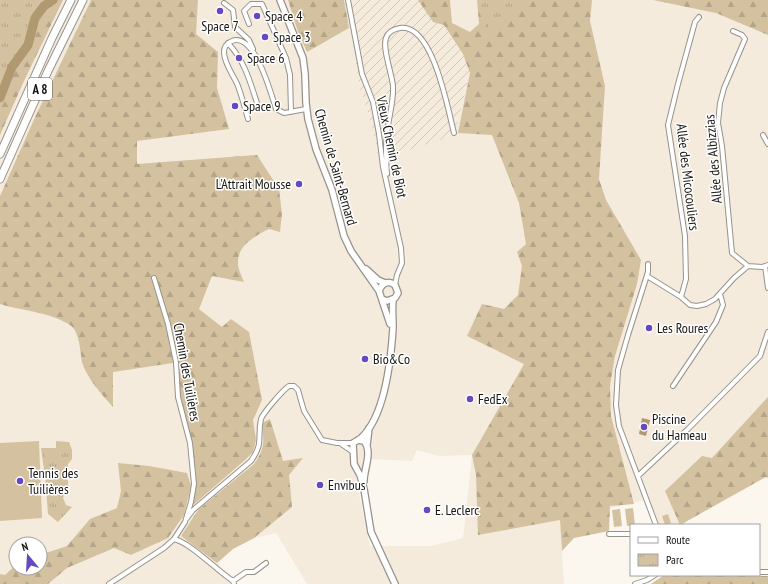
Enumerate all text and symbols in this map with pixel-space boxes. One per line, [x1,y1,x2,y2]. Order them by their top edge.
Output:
marker: Space 7 [215,6,225,16]
place label: Space 4 [265,7,303,25]
marker: Space 4 [252,11,262,21]
place label: Space 7 [201,17,239,35]
place label: Space 3 [273,28,310,46]
marker: Space 3 [260,32,270,42]
place label: Space 6 [247,49,284,67]
marker: Space 6 [234,53,244,63]
road number: A 8 [28,78,52,100]
street label: Vieux Chemin de Biot [372,93,412,200]
place label: Space 9 [243,97,280,115]
marker: Space 9 [230,101,240,111]
street label: Chemin de Saint-Bernard [311,107,361,227]
street label: Allée des Albizzias [700,114,726,204]
street label: Allée des Micocouliers [673,123,704,232]
place label: L'Attrait Mousse [216,175,291,193]
marker: L'Attrait Mousse [294,179,304,189]
place label: Les Roures [657,319,709,337]
street label: Chemin des Tuilières [170,321,205,423]
marker: Les Roures [644,323,654,333]
place label: Bio&Co [373,350,410,368]
marker: Bio&Co [360,354,370,364]
place label: FedEx [478,390,508,408]
marker: FedEx [465,394,475,404]
place label: Piscine du Hameau [652,410,707,444]
marker: Piscine du Hameau [639,422,649,432]
place label: Tennis des Tuilières [28,464,78,498]
marker: Tennis des Tuilières [15,476,25,486]
place label: Envibus [328,476,366,494]
marker: Envibus [315,480,325,490]
place label: E. Leclerc [435,501,479,519]
marker: E. Leclerc [422,505,432,515]
legend [630,524,760,576]
text: Route [666,532,690,547]
north arrow [8,536,48,576]
text: N [20,539,30,554]
text: Parc [666,552,684,567]

